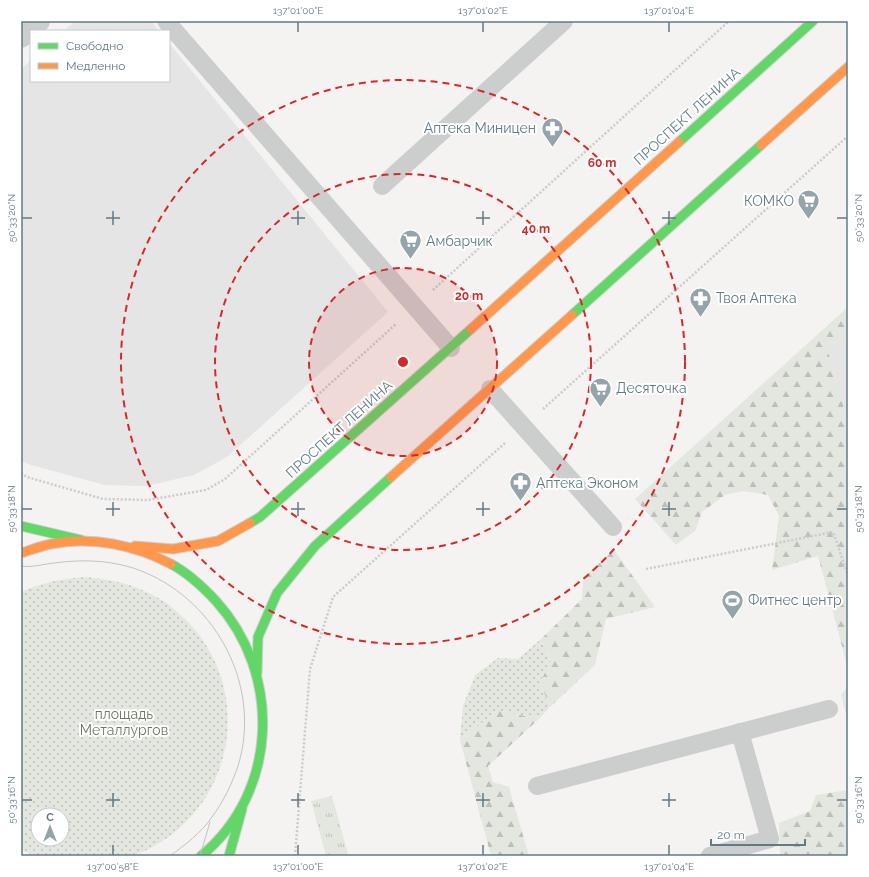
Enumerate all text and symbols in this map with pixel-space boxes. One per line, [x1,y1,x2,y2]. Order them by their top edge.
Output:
text: 137°01'00"E [273,5,323,16]
text: 137°01'02"E [458,5,508,16]
text: 137°01'04"E [644,5,694,16]
legend [30,30,170,82]
text: Свободно [66,39,123,53]
text: Медленно [66,59,125,73]
street label: ПРОСПЕКТ ЛЕНИНА [631,64,744,168]
pharmacy icon: Аптека Миницен [539,115,565,148]
place label: Аптека Миницен [424,120,536,136]
text: 60 m [588,156,616,170]
supermarket icon: КОМКО [796,188,822,221]
place label: КОМКО [744,193,794,209]
text: 50°33'20"N [6,194,17,242]
text: 50°33'20"N [853,194,864,242]
text: 40 m [522,222,550,236]
supermarket icon: Амбарчик [398,228,424,261]
place label: Амбарчик [426,233,493,249]
pharmacy icon: Твоя Аптека [688,285,714,318]
text: 20 m [455,289,483,303]
place label: Твоя Аптека [716,290,797,306]
centre of rings [396,355,410,369]
supermarket icon: Десяточка [588,375,614,408]
street label: ПРОСПЕКТ ЛЕНИНА [283,377,396,481]
place label: Десяточка [616,380,687,396]
pharmacy icon: Аптека Эконом [507,470,533,503]
place label: Аптека Эконом [536,475,638,491]
text: 50°33'18"N [6,485,17,533]
text: 50°33'18"N [853,485,864,533]
sports icon: Фитнес центр [720,587,746,620]
place label: Фитнес центр [748,592,842,608]
park label: площадь Металлургов [80,706,168,738]
text: 50°33'16"N [6,776,17,824]
text: 50°33'16"N [853,776,864,824]
north arrow [30,807,70,847]
text: С [46,811,54,824]
scale bar [711,821,805,847]
text: 20 m [717,828,745,842]
text: 137°00'58"E [87,861,139,872]
text: 137°01'00"E [273,861,323,872]
text: 137°01'02"E [458,861,508,872]
text: 137°01'04"E [644,861,694,872]

